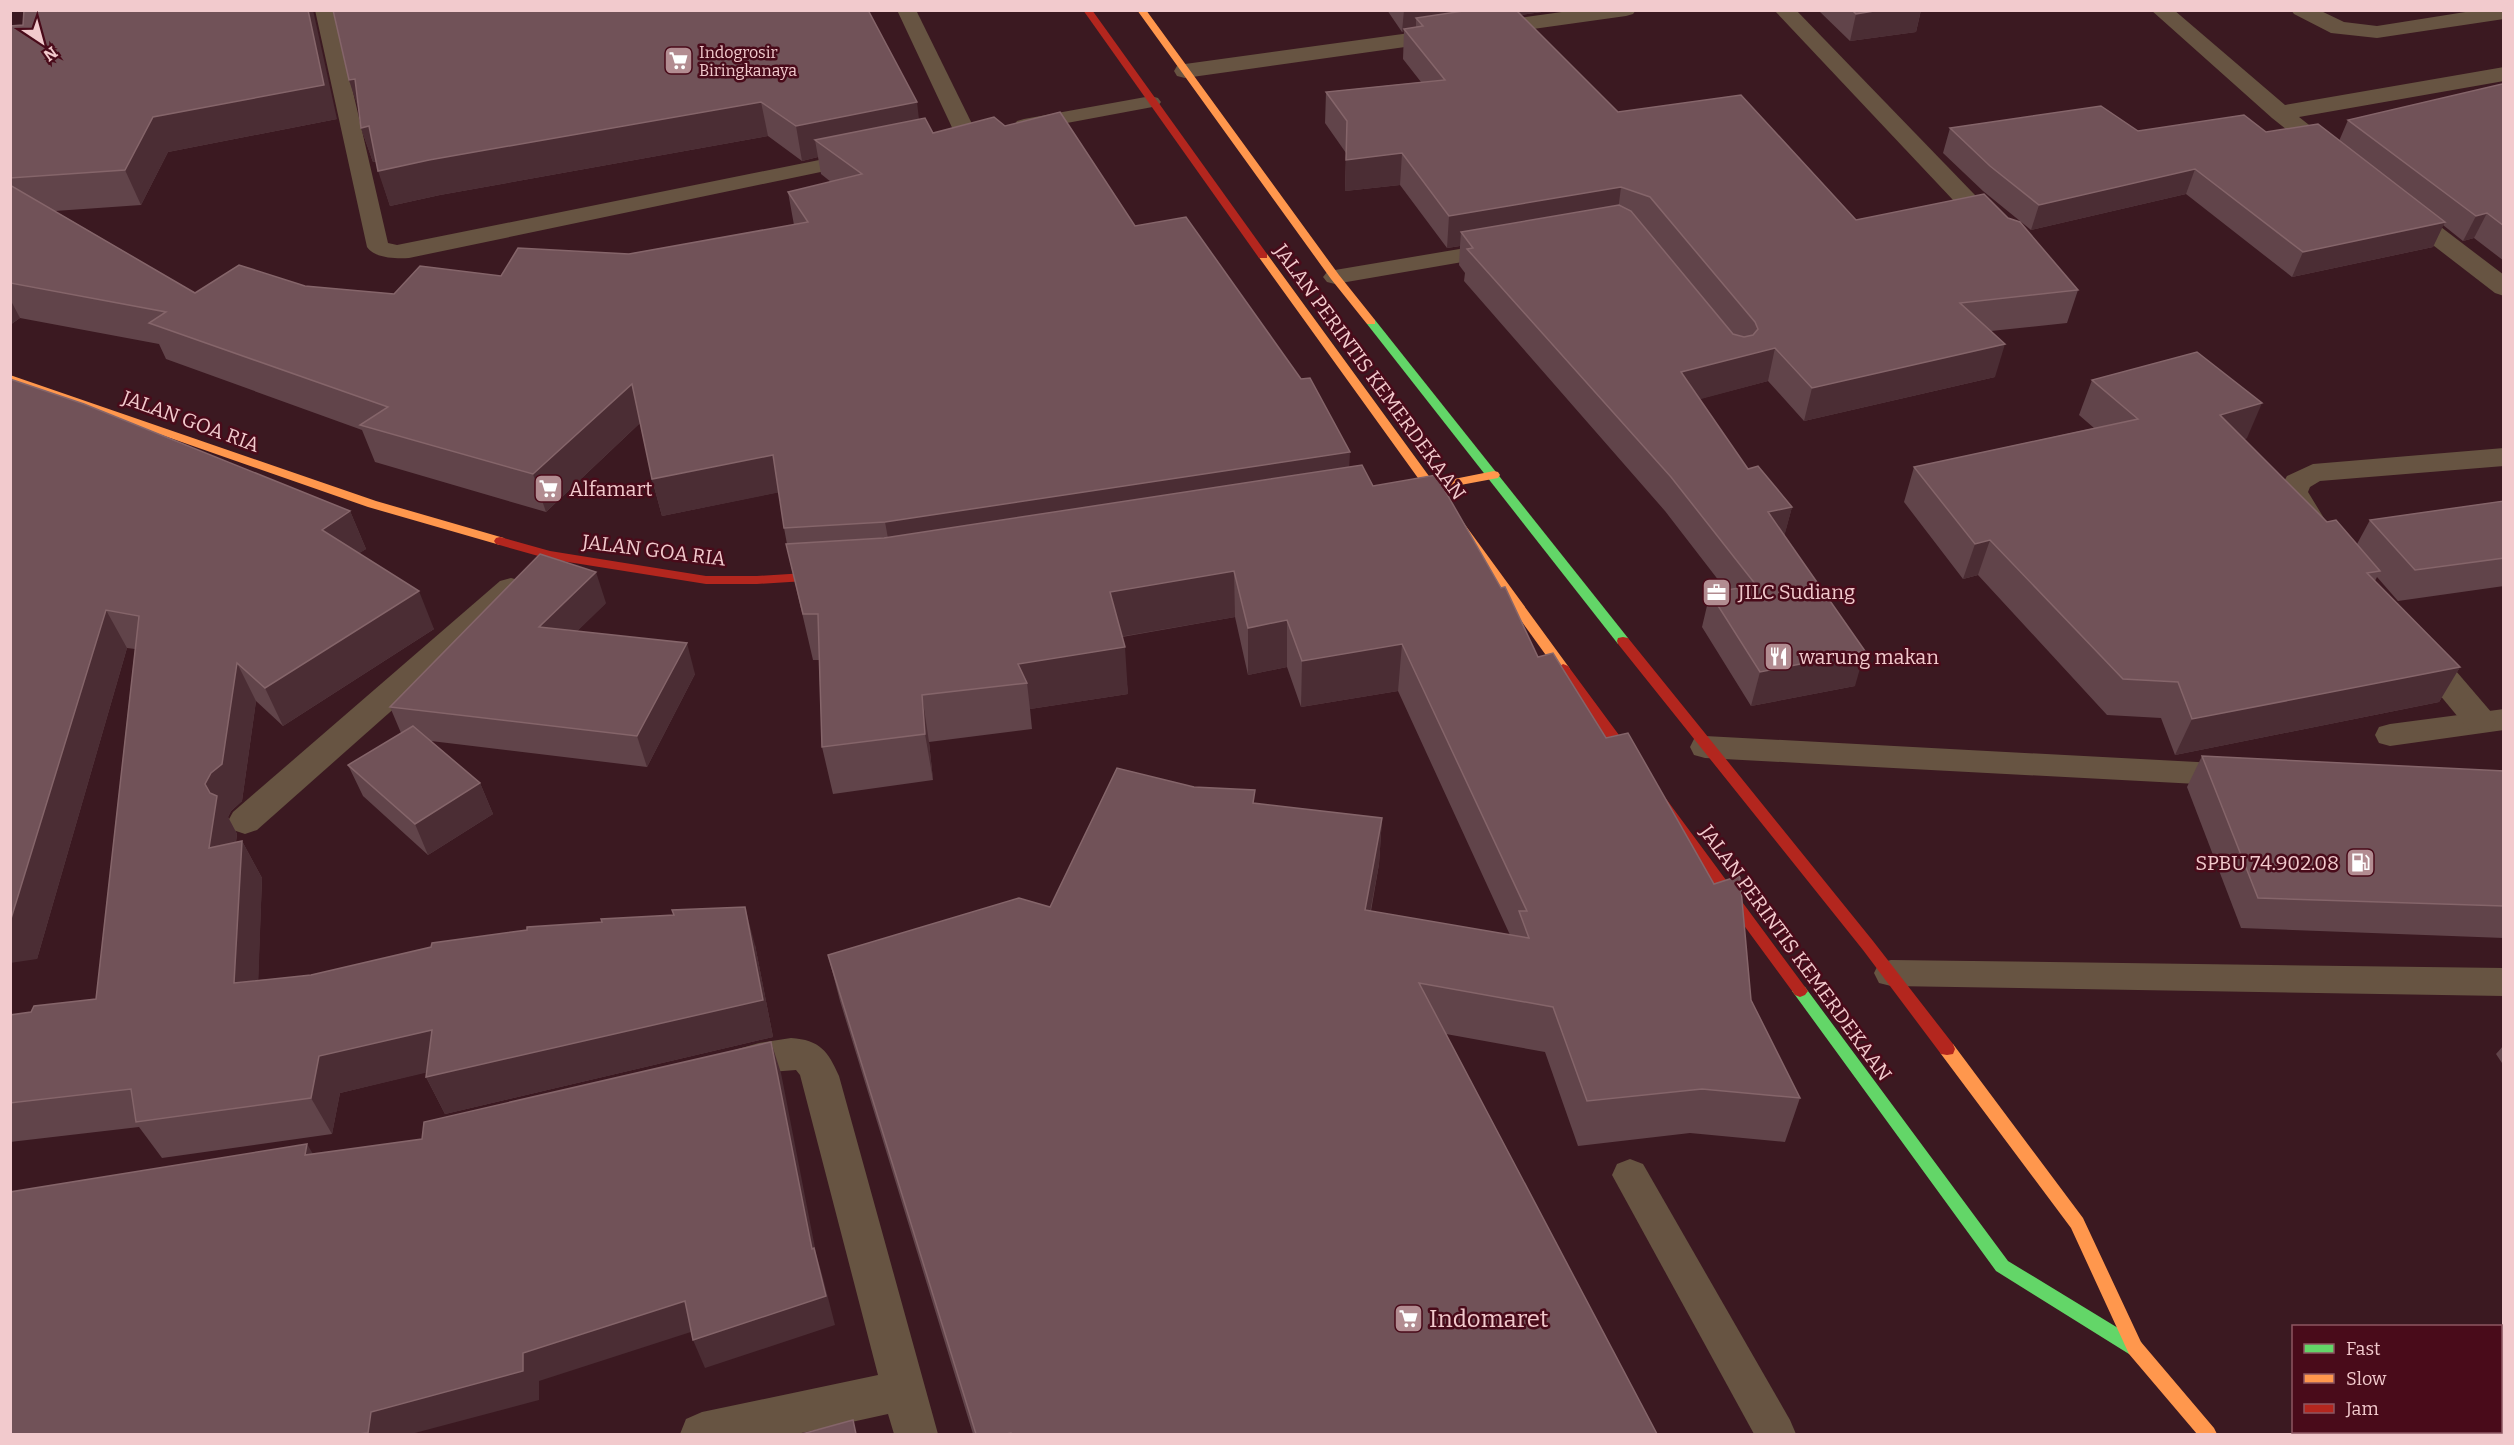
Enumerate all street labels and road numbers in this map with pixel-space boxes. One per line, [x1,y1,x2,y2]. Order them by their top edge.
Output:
street label: JALAN PERINTIS KEMERDEKAAN [1269,239,1471,505]
street label: JALAN GOA RIA [118,385,264,457]
street label: JALAN GOA RIA [580,529,728,571]
street label: JALAN PERINTIS KEMERDEKAAN [1695,820,1897,1086]

